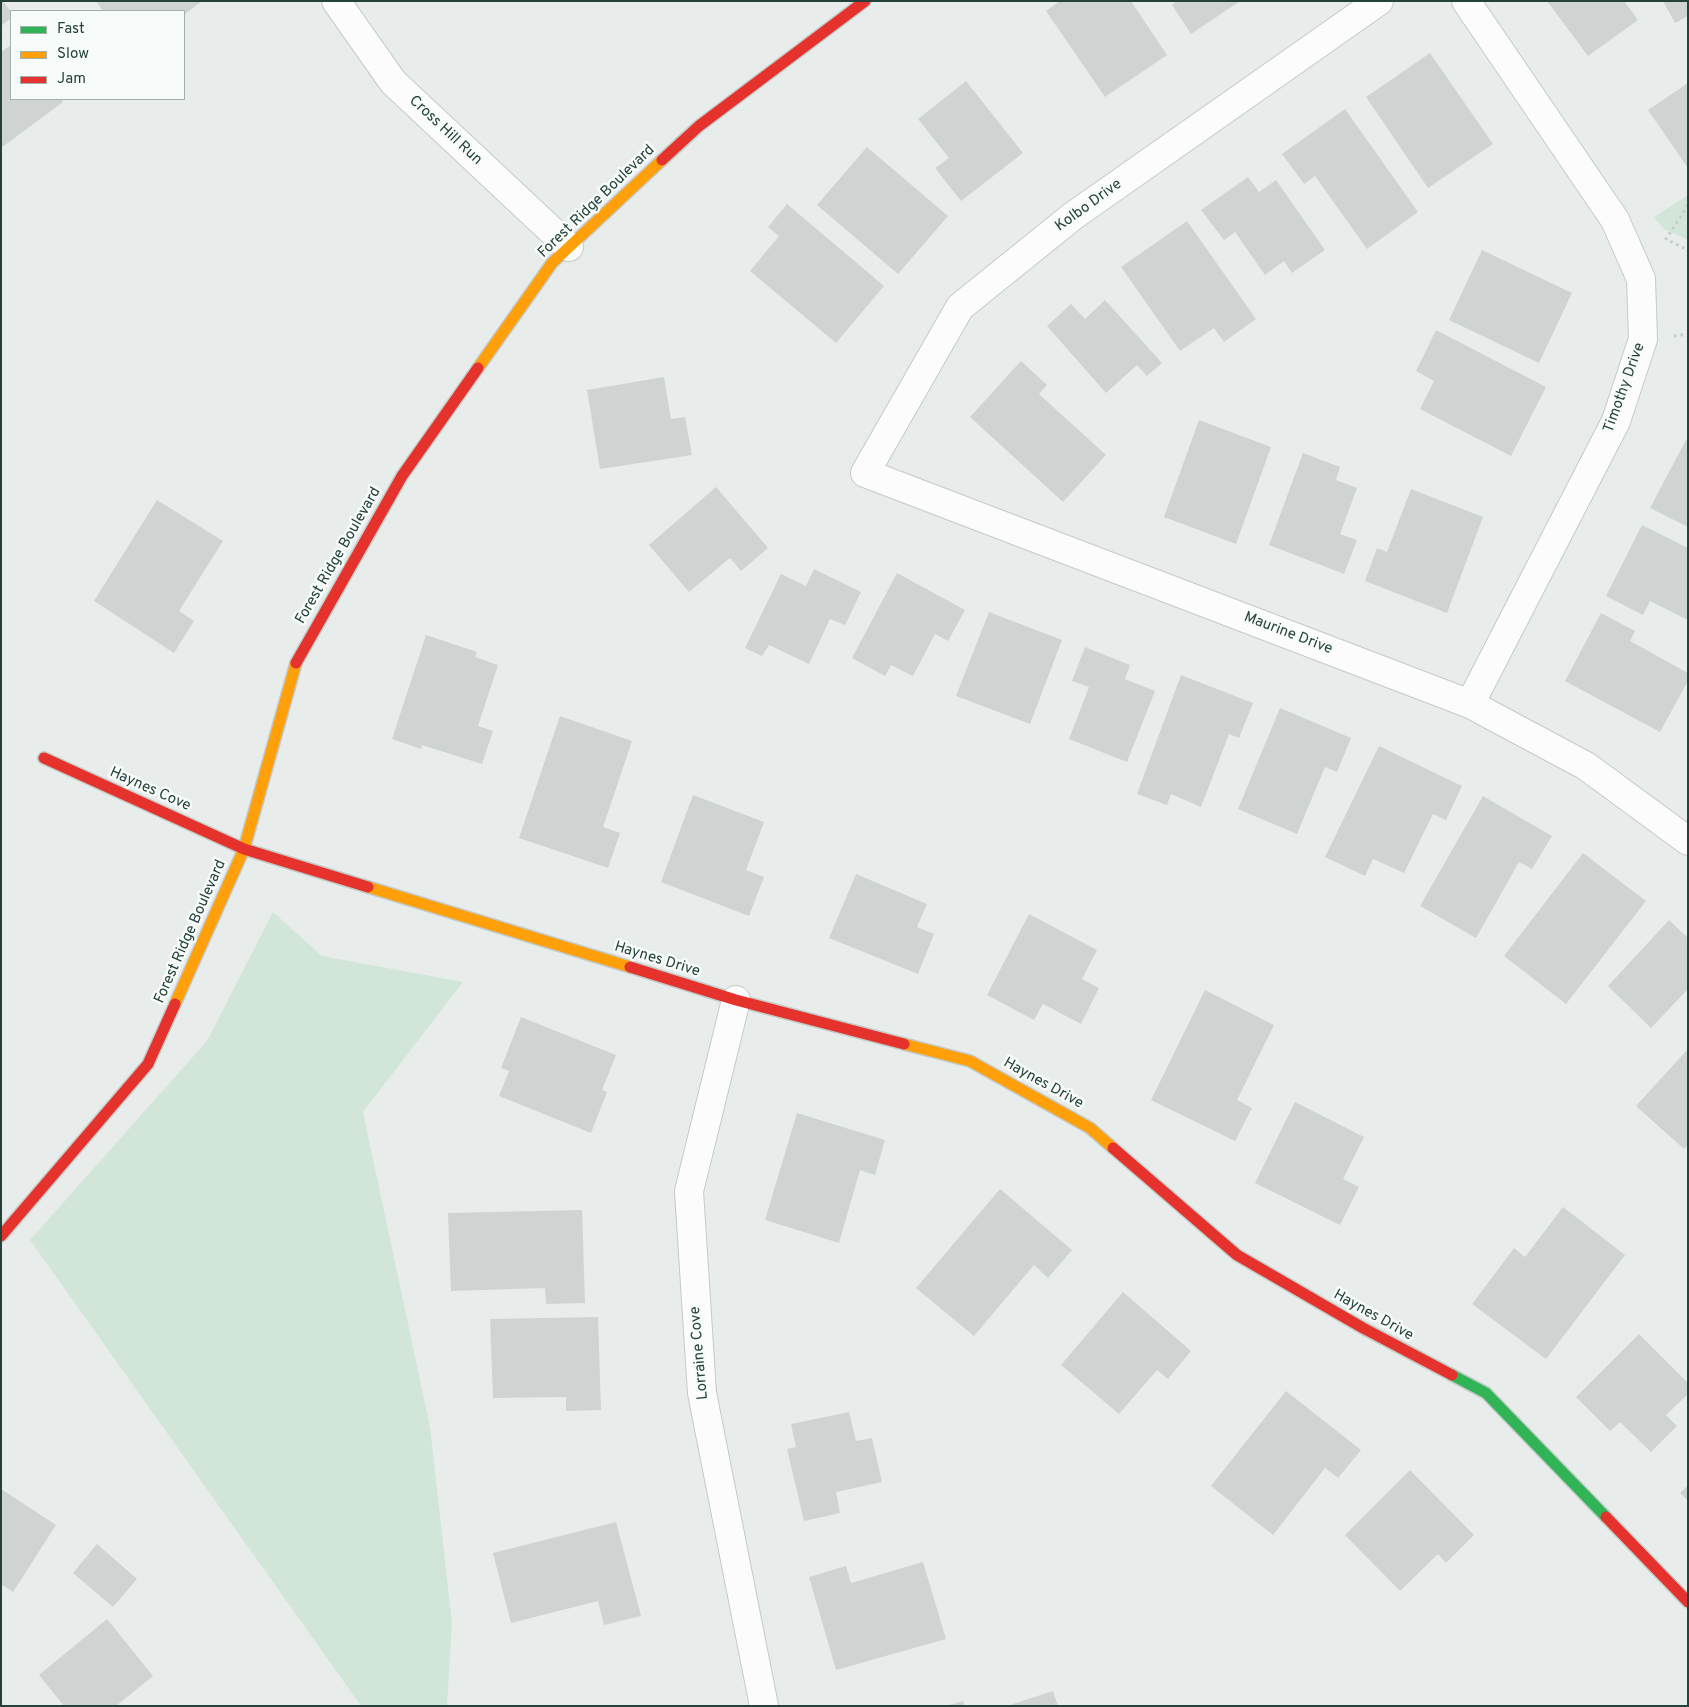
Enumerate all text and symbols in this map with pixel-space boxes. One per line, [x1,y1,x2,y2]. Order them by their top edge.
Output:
legend [10,10,185,100]
text: Fast [57,20,85,39]
text: Slow [57,45,89,64]
text: Jam [57,70,86,89]
street label: Cross Hill Run [405,93,485,169]
street label: Forest Ridge Boulevard [535,142,659,262]
street label: Kolbo Drive [1052,176,1126,236]
street label: Timothy Drive [1600,341,1650,435]
street label: Forest Ridge Boulevard [292,484,386,628]
street label: Maurine Drive [1241,609,1335,659]
street label: Haynes Cove [107,764,193,816]
street label: Forest Ridge Boulevard [151,858,231,1006]
street label: Haynes Drive [612,938,702,982]
street label: Haynes Drive [1000,1055,1086,1113]
street label: Haynes Drive [1330,1287,1416,1345]
street label: Lorraine Cove [687,1306,713,1400]

